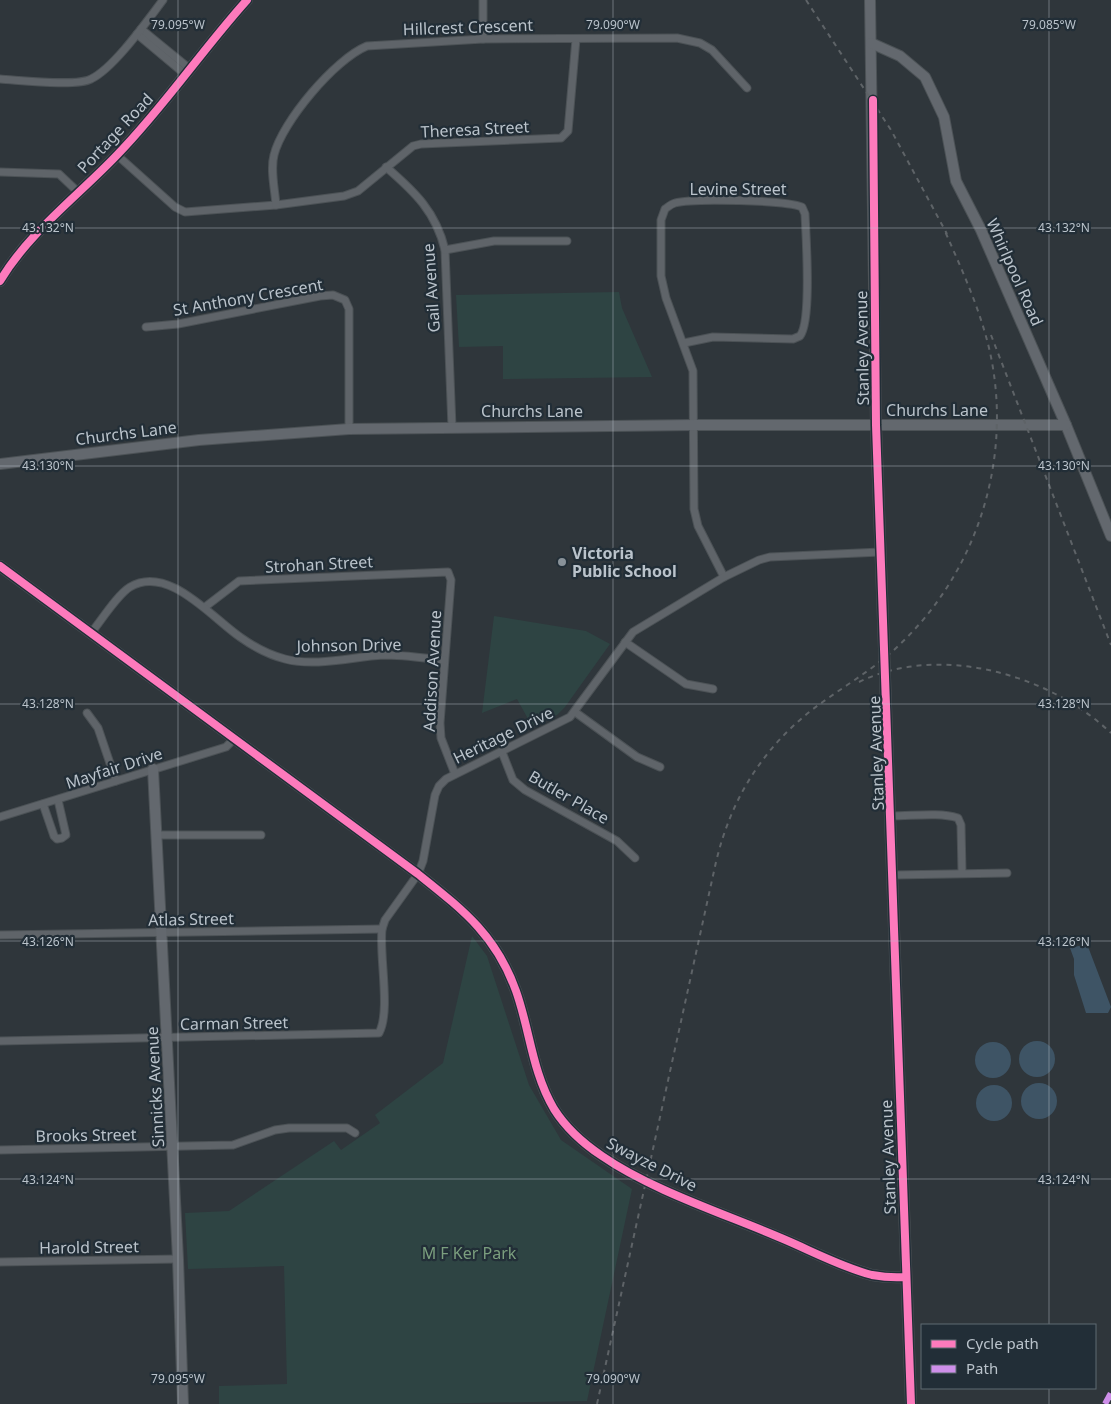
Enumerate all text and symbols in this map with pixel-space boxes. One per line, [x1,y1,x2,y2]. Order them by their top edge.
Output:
street label: Hillcrest Crescent [403,14,534,40]
text: 79.095°W [151,16,205,33]
text: 79.090°W [586,16,640,33]
text: 79.085°W [1022,16,1076,33]
street label: Portage Road [72,88,158,178]
street label: Theresa Street [420,115,530,143]
street label: Levine Street [689,178,787,200]
street label: Whirlpool Road [981,215,1049,329]
text: 43.132°N [22,219,74,236]
text: 43.132°N [1038,219,1090,236]
street label: Gail Avenue [417,243,445,333]
street label: St Anthony Crescent [171,273,325,321]
street label: Stanley Avenue [850,290,874,406]
street label: Churchs Lane [886,399,988,421]
street label: Churchs Lane [481,400,583,422]
street label: Churchs Lane [74,416,178,450]
text: 43.130°N [22,457,74,474]
text: 43.130°N [1038,457,1090,474]
place label: Victoria Public School [572,542,677,582]
street label: Strohan Street [264,550,374,578]
marker: Victoria Public School [556,556,568,568]
street label: Addison Avenue [418,610,446,732]
street label: Johnson Drive [294,633,402,657]
text: 43.128°N [22,695,74,712]
street label: Stanley Avenue [863,695,889,811]
text: 43.128°N [1038,695,1090,712]
street label: Heritage Drive [449,701,557,769]
street label: Mayfair Drive [63,742,165,794]
street label: Butler Place [525,765,613,829]
street label: Atlas Street [148,907,234,931]
text: 43.126°N [22,933,74,950]
text: 43.126°N [1038,933,1090,950]
street label: Carman Street [180,1011,289,1035]
street label: Sinnicks Avenue [141,1026,169,1148]
street label: Stanley Avenue [875,1099,901,1215]
street label: Brooks Street [35,1123,137,1147]
street label: Swayze Drive [603,1132,701,1196]
text: 43.124°N [22,1171,74,1188]
text: 43.124°N [1038,1171,1090,1188]
street label: Harold Street [39,1235,139,1259]
park label: M F Ker Park [422,1242,517,1264]
legend [921,1324,1096,1389]
text: Cycle path [966,1333,1039,1353]
text: Path [966,1358,998,1378]
text: 79.095°W [151,1370,205,1387]
text: 79.090°W [586,1370,640,1387]

